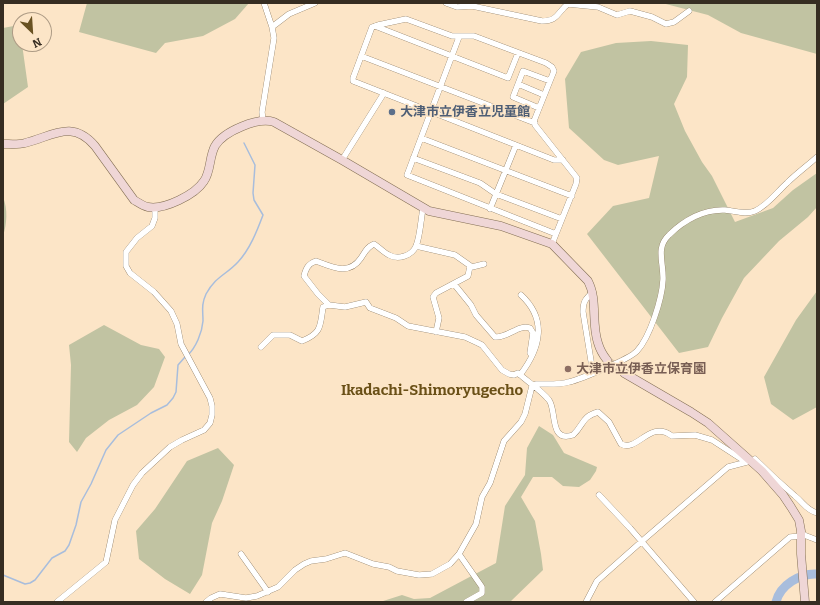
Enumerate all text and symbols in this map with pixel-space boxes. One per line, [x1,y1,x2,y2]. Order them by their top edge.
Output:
north arrow [12,12,52,52]
text: N [30,35,43,50]
place label: 大津市立伊香立児童館 [400,104,530,120]
marker: 大津市立伊香立児童館 [387,107,397,117]
place label: 大津市立伊香立保育園 [576,361,706,377]
marker: 大津市立伊香立保育園 [563,364,573,374]
district label: Ikadachi-Shimoryugecho [341,382,523,400]

